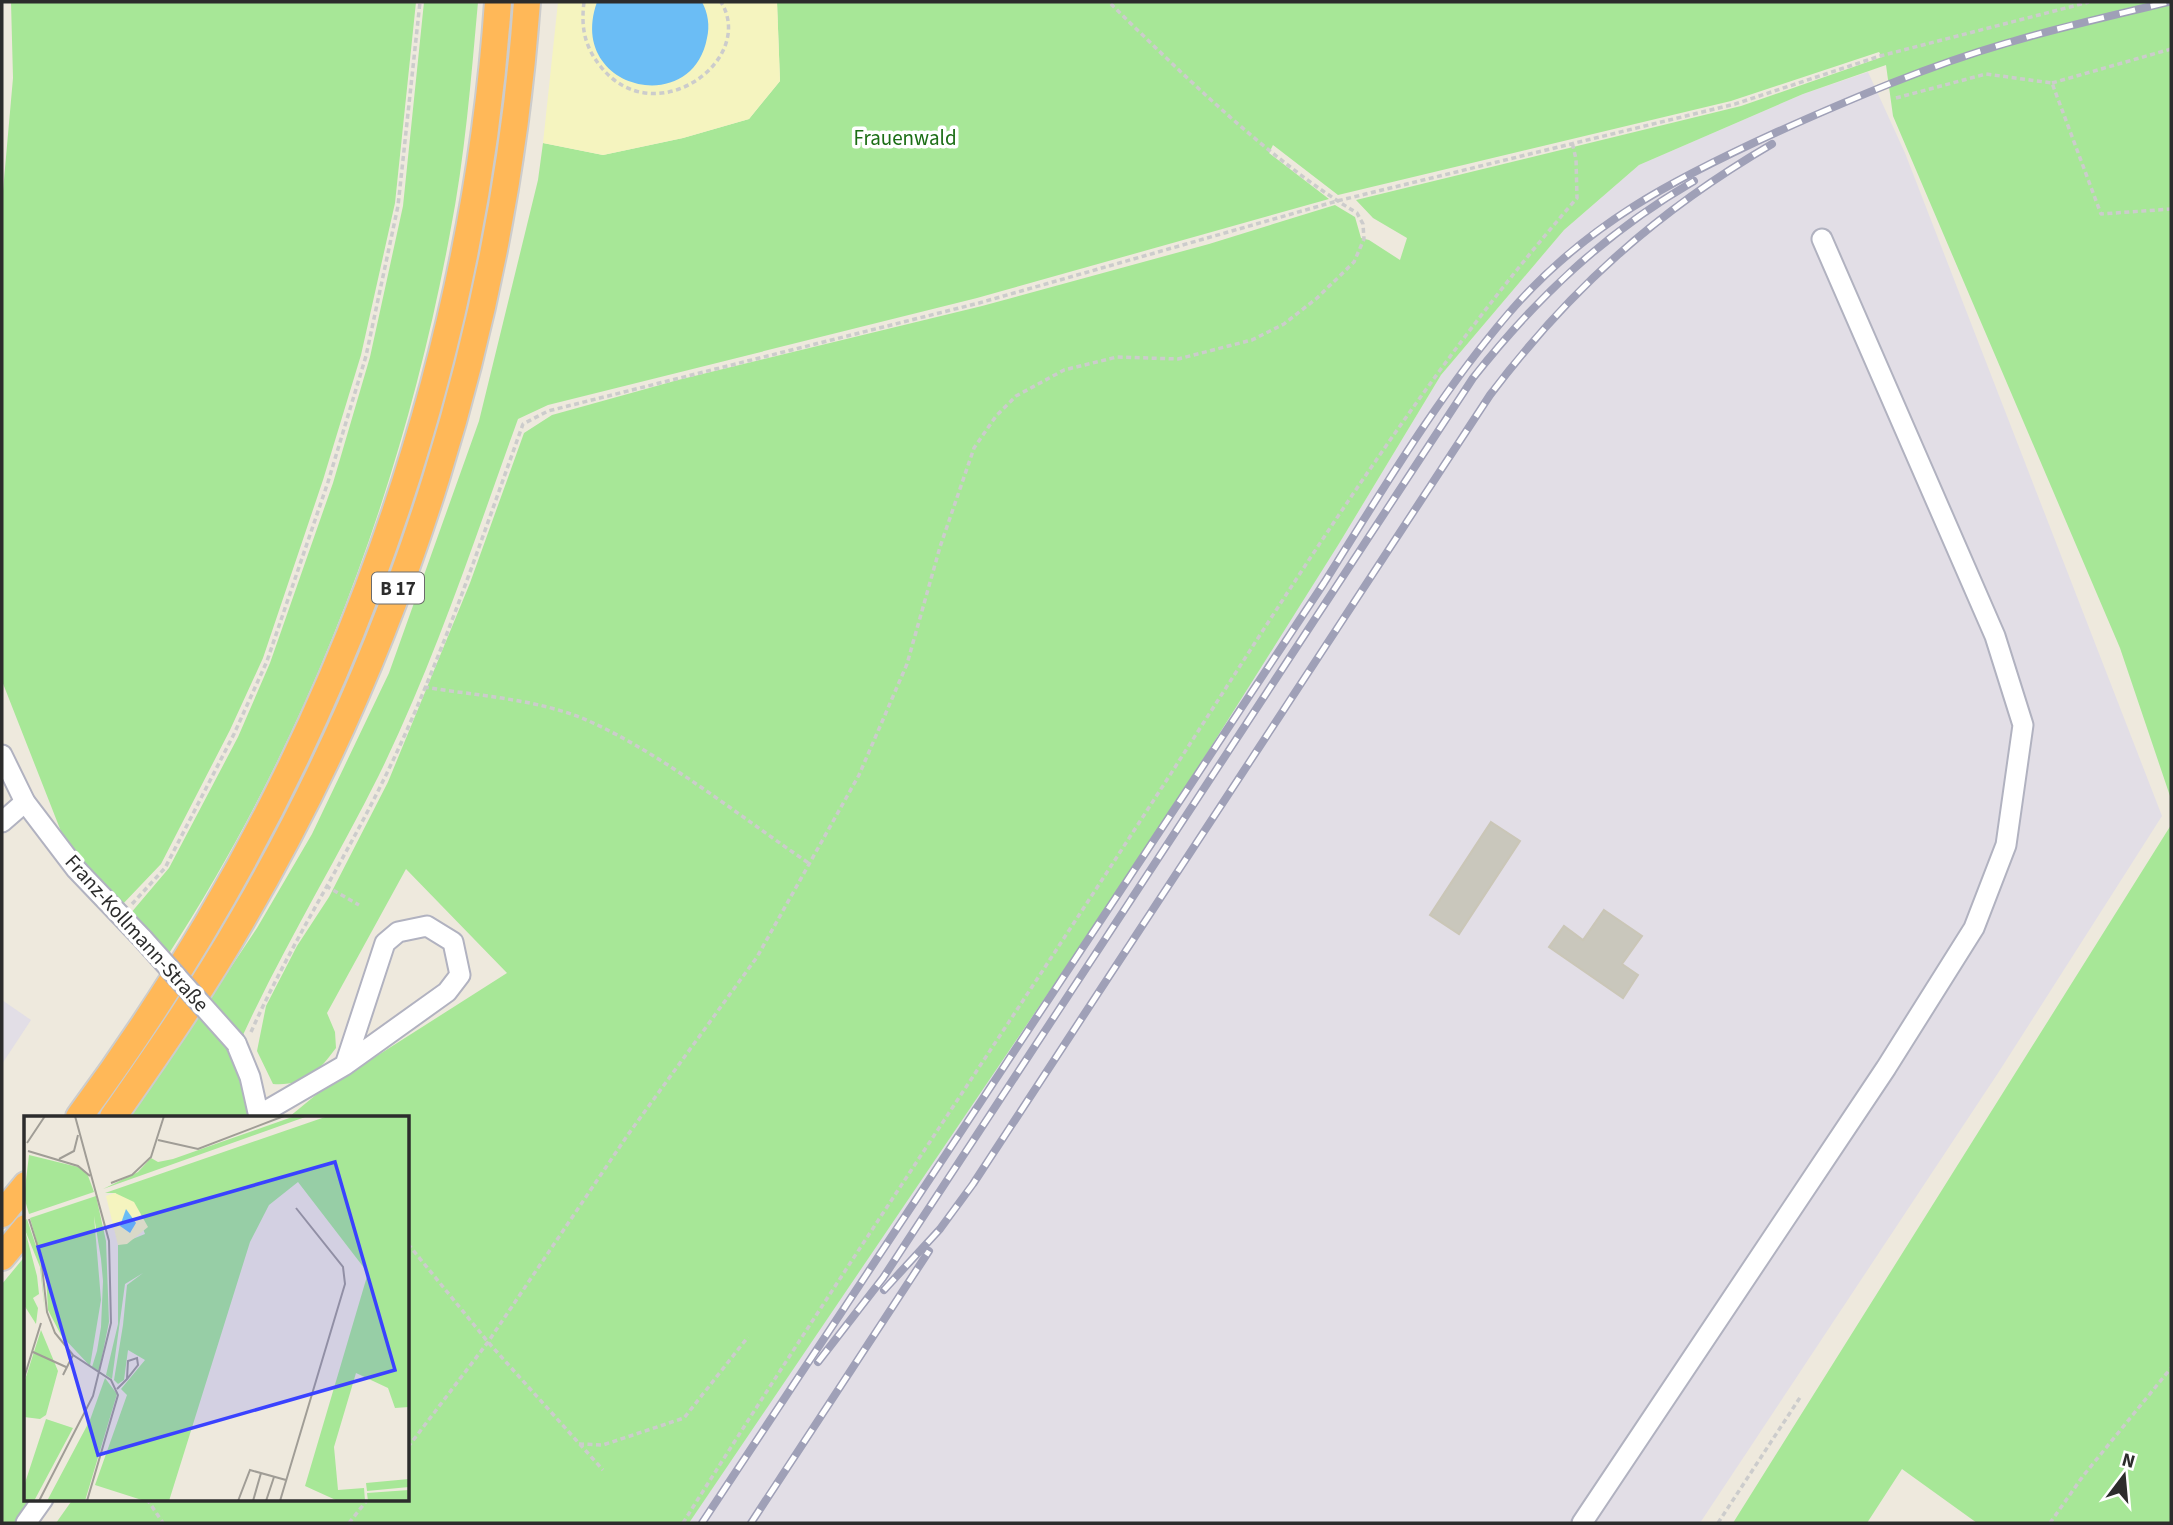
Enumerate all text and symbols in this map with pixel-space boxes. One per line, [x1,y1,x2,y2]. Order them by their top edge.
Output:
park label: Frauenwald [853,123,957,153]
road number: B 17 [372,572,424,604]
street label: Franz-Kollmann-Straße [58,848,216,1018]
inset map [24,1116,410,1500]
north arrow [2089,1441,2159,1511]
text: N [2118,1446,2138,1476]

